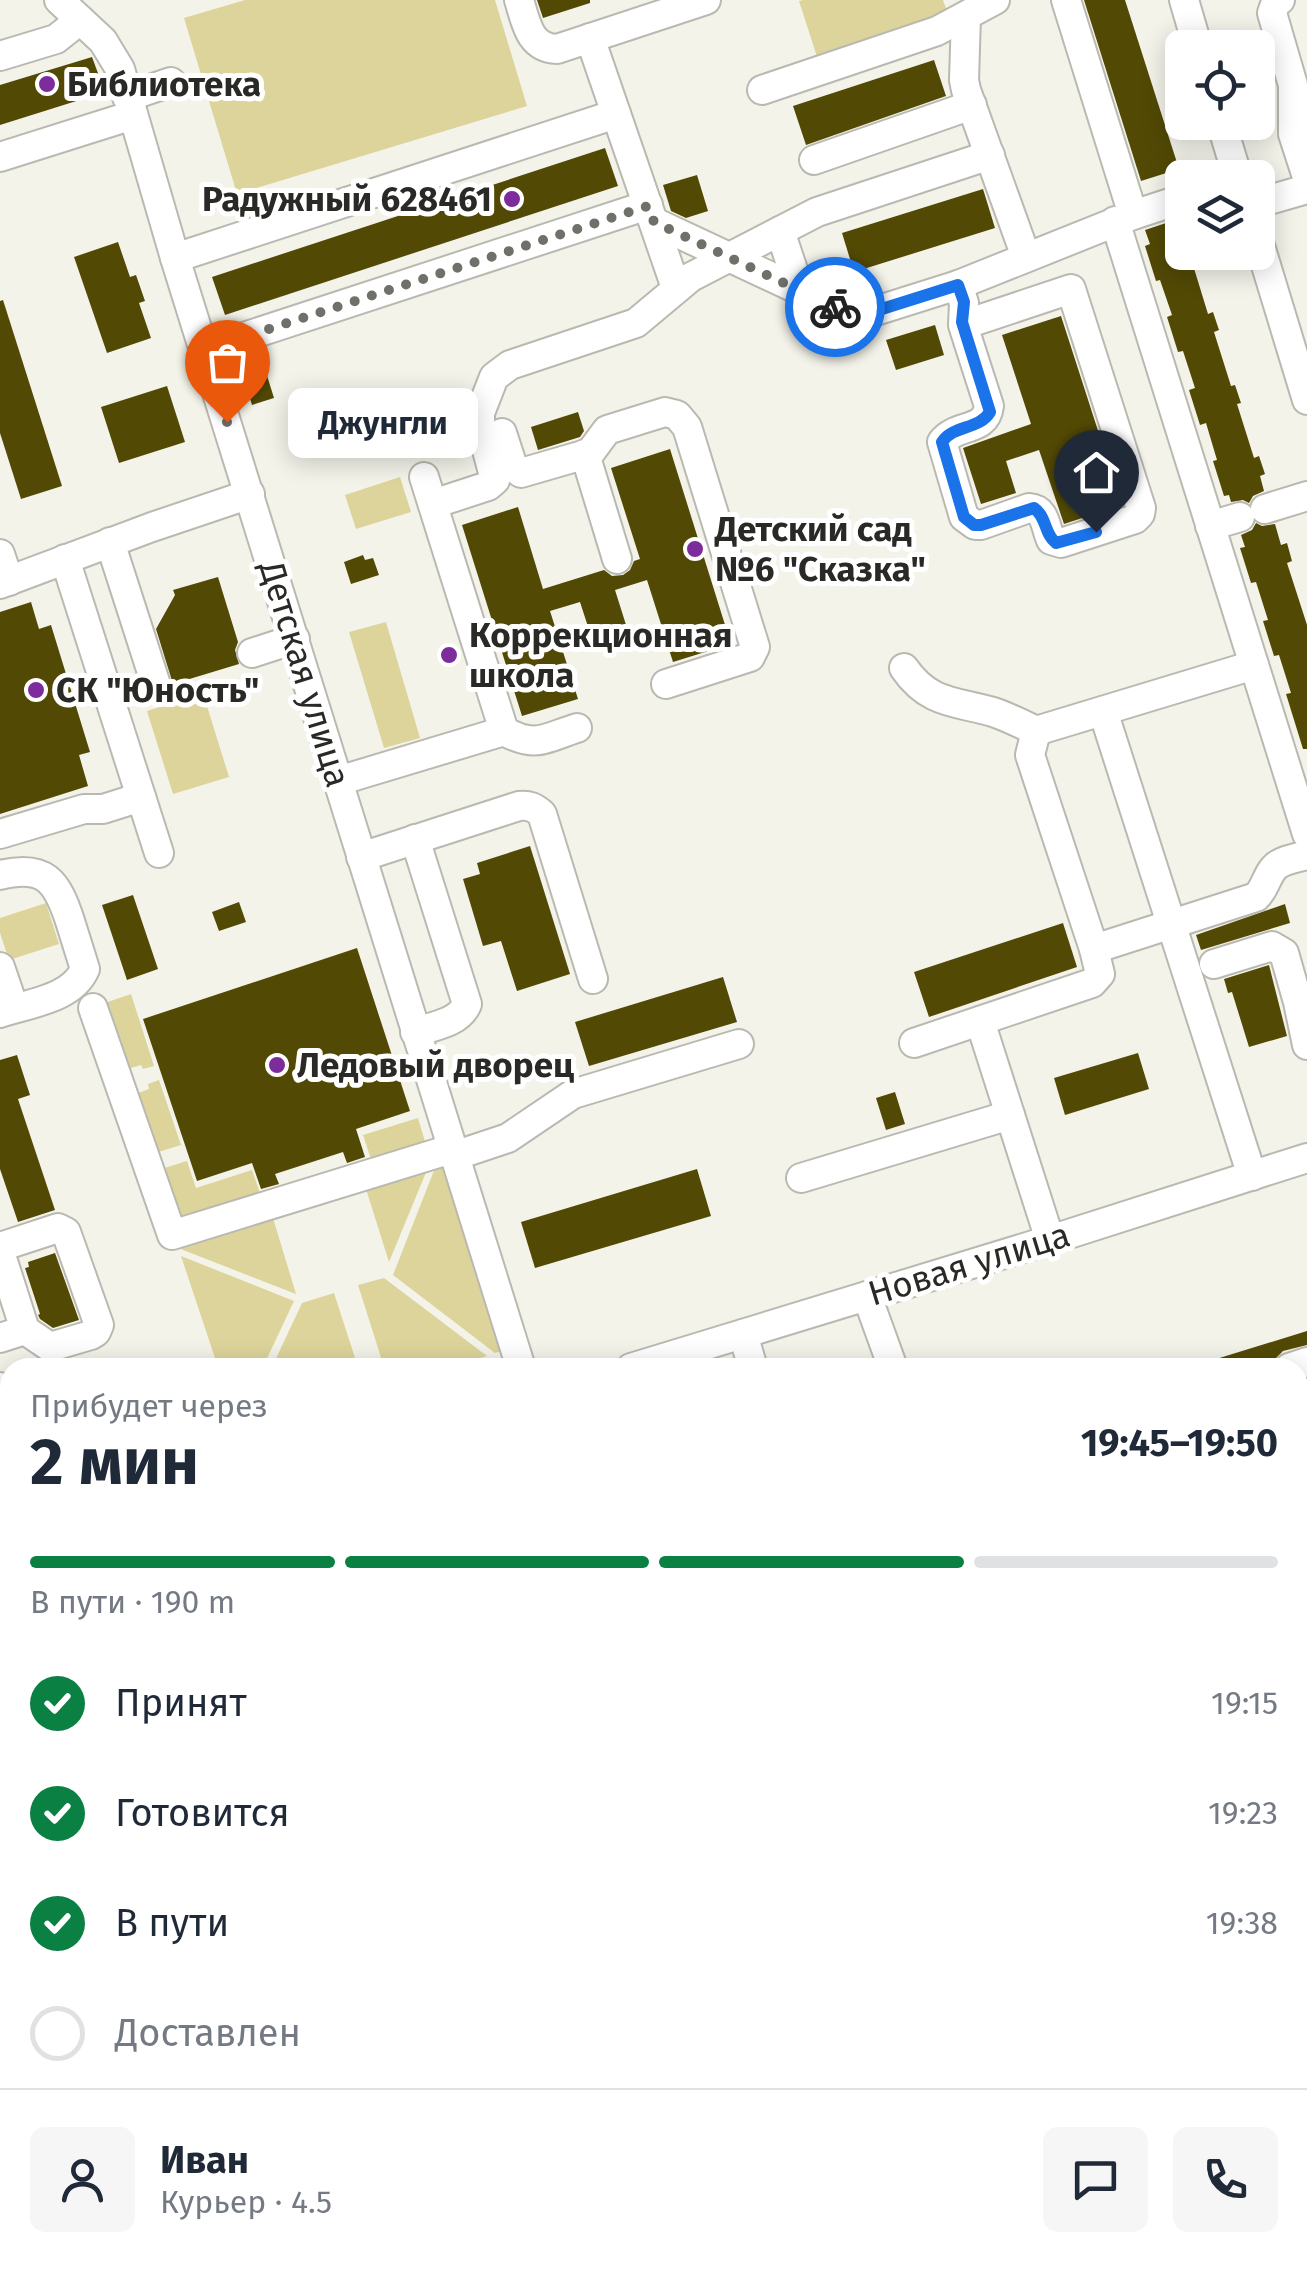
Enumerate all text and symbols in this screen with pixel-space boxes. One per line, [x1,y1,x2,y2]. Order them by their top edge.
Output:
map controls [1165,30,1275,270]
button: locate [1165,30,1275,140]
place label: Библиотека [67,63,261,105]
marker: Библиотека [36,73,58,95]
button: layers [1165,160,1275,270]
place label: Радужный 628461 [202,178,492,220]
marker: Радужный 628461 [501,188,523,210]
courier [785,257,885,357]
icon: bike [808,280,863,335]
pin [185,320,270,423]
icon: bag [200,335,255,390]
callout: Джунгли [287,387,477,457]
text: Джунгли [318,404,448,442]
pin [1054,430,1139,533]
icon: home [1069,445,1124,500]
place label: Детский сад №6 "Сказка" [714,508,926,590]
marker: Детский сад №6 "Сказка" [684,538,706,560]
street label: Детская улица [250,555,359,792]
place label: Коррекционная школа [469,614,733,696]
marker: Коррекционная школа [438,644,460,666]
place label: СК "Юность" [56,669,259,711]
marker: СК "Юность" [25,679,47,701]
place label: Ледовый дворец [297,1044,574,1086]
marker: Ледовый дворец [266,1054,288,1076]
street label: Новая улица [863,1213,1075,1315]
text: Прибудет через [30,1387,268,1425]
text: 19:45–19:50 [1081,1420,1278,1466]
text: 2 мин [30,1423,199,1501]
text: В пути · 190 m [30,1583,235,1621]
icon: check [30,1676,85,1731]
text: Принят [115,1680,247,1726]
text: 19:15 [1211,1684,1278,1722]
icon: check [30,1786,85,1841]
text: Готовится [115,1790,290,1836]
text: 19:23 [1208,1794,1278,1832]
icon: check [30,1896,85,1951]
text: В пути [115,1900,229,1946]
text: 19:38 [1206,1904,1278,1942]
text: Доставлен [115,2010,301,2056]
button: person [30,2127,135,2232]
button: chat [1043,2127,1148,2232]
button: phone [1173,2127,1278,2232]
text: Иван [160,2137,249,2183]
text: Курьер · 4.5 [160,2183,332,2221]

